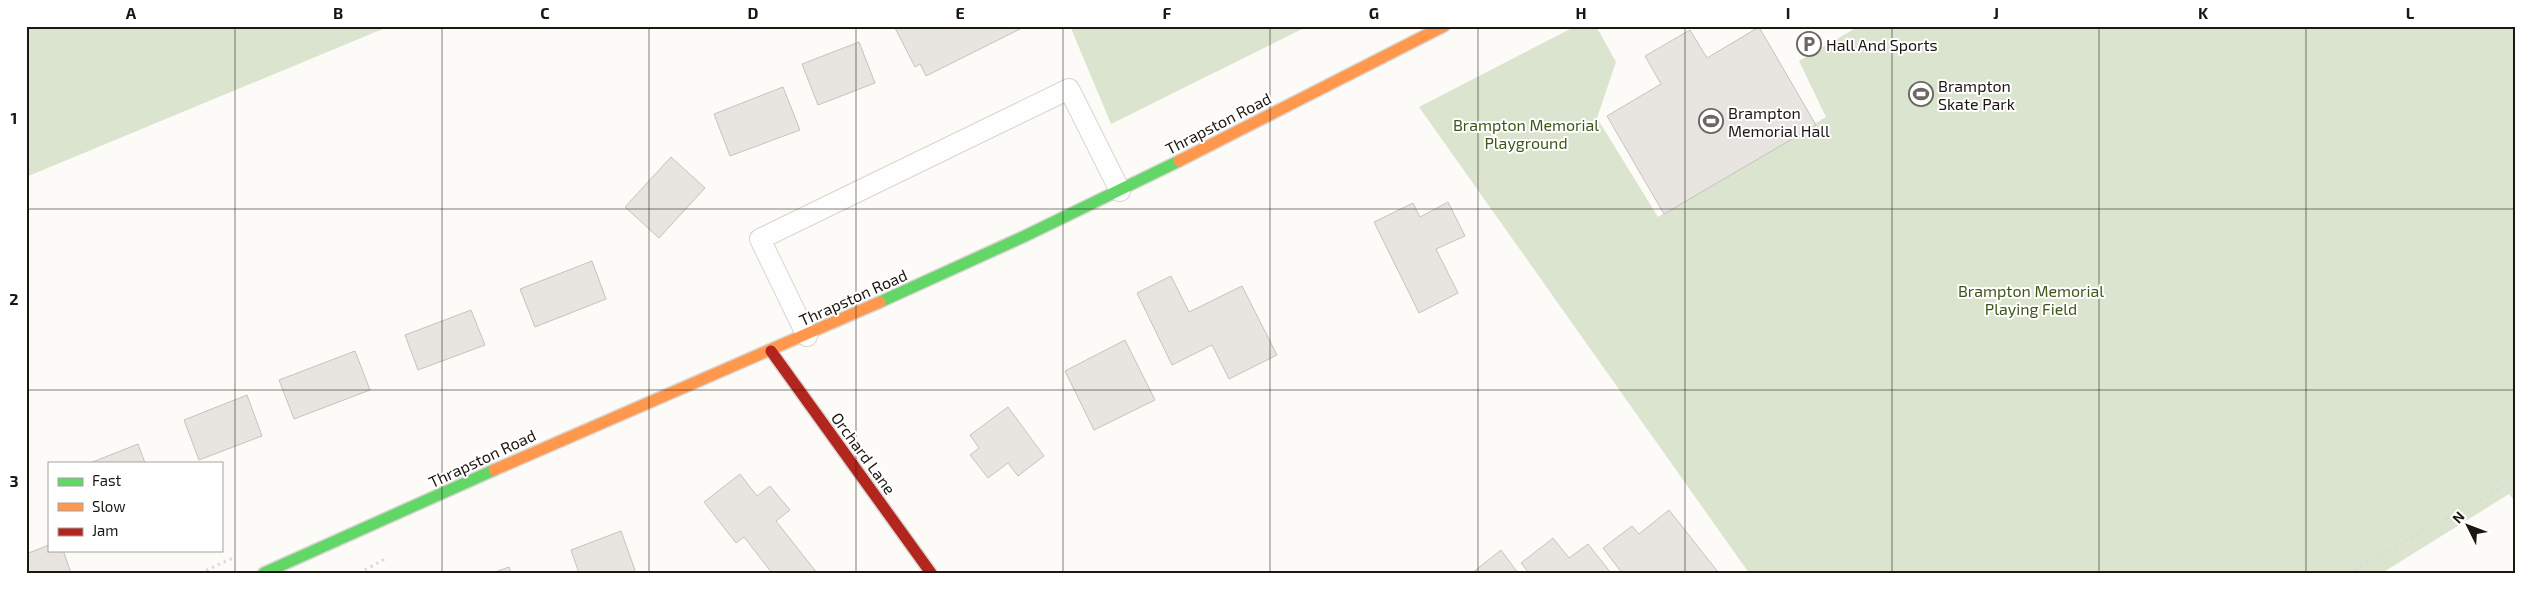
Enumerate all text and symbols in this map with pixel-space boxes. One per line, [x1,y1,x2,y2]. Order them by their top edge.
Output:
text: A [126,3,137,22]
text: B [333,3,343,22]
text: C [540,3,550,22]
text: D [748,3,759,22]
text: E [955,3,965,22]
text: F [1163,3,1172,22]
text: G [1369,3,1379,22]
text: H [1575,3,1587,22]
text: I [1786,3,1790,22]
text: J [1993,3,1999,22]
text: K [2198,3,2209,22]
text: L [2406,3,2415,22]
parking icon: Hall And Sports [1796,31,1822,57]
place label: Hall And Sports [1826,35,1938,54]
place label: Brampton Skate Park [1938,76,2015,113]
sports icon: Brampton Skate Park [1908,81,1934,107]
street label: Thrapston Road [1162,88,1274,158]
place label: Brampton Memorial Hall [1728,103,1830,140]
text: 1 [11,108,17,127]
sports icon: Brampton Memorial Hall [1698,108,1724,134]
park label: Brampton Memorial Playground [1453,115,1599,152]
street label: Thrapston Road [796,265,910,329]
park label: Brampton Memorial Playing Field [1958,281,2104,318]
text: 2 [9,289,19,308]
street label: Orchard Lane [828,408,900,498]
street label: Thrapston Road [425,425,539,491]
legend [48,462,222,552]
text: 3 [9,471,19,490]
text: Fast [92,471,122,489]
text: Slow [92,497,126,515]
north arrow [2444,502,2494,552]
text: N [2448,508,2468,526]
text: Jam [92,521,118,539]

